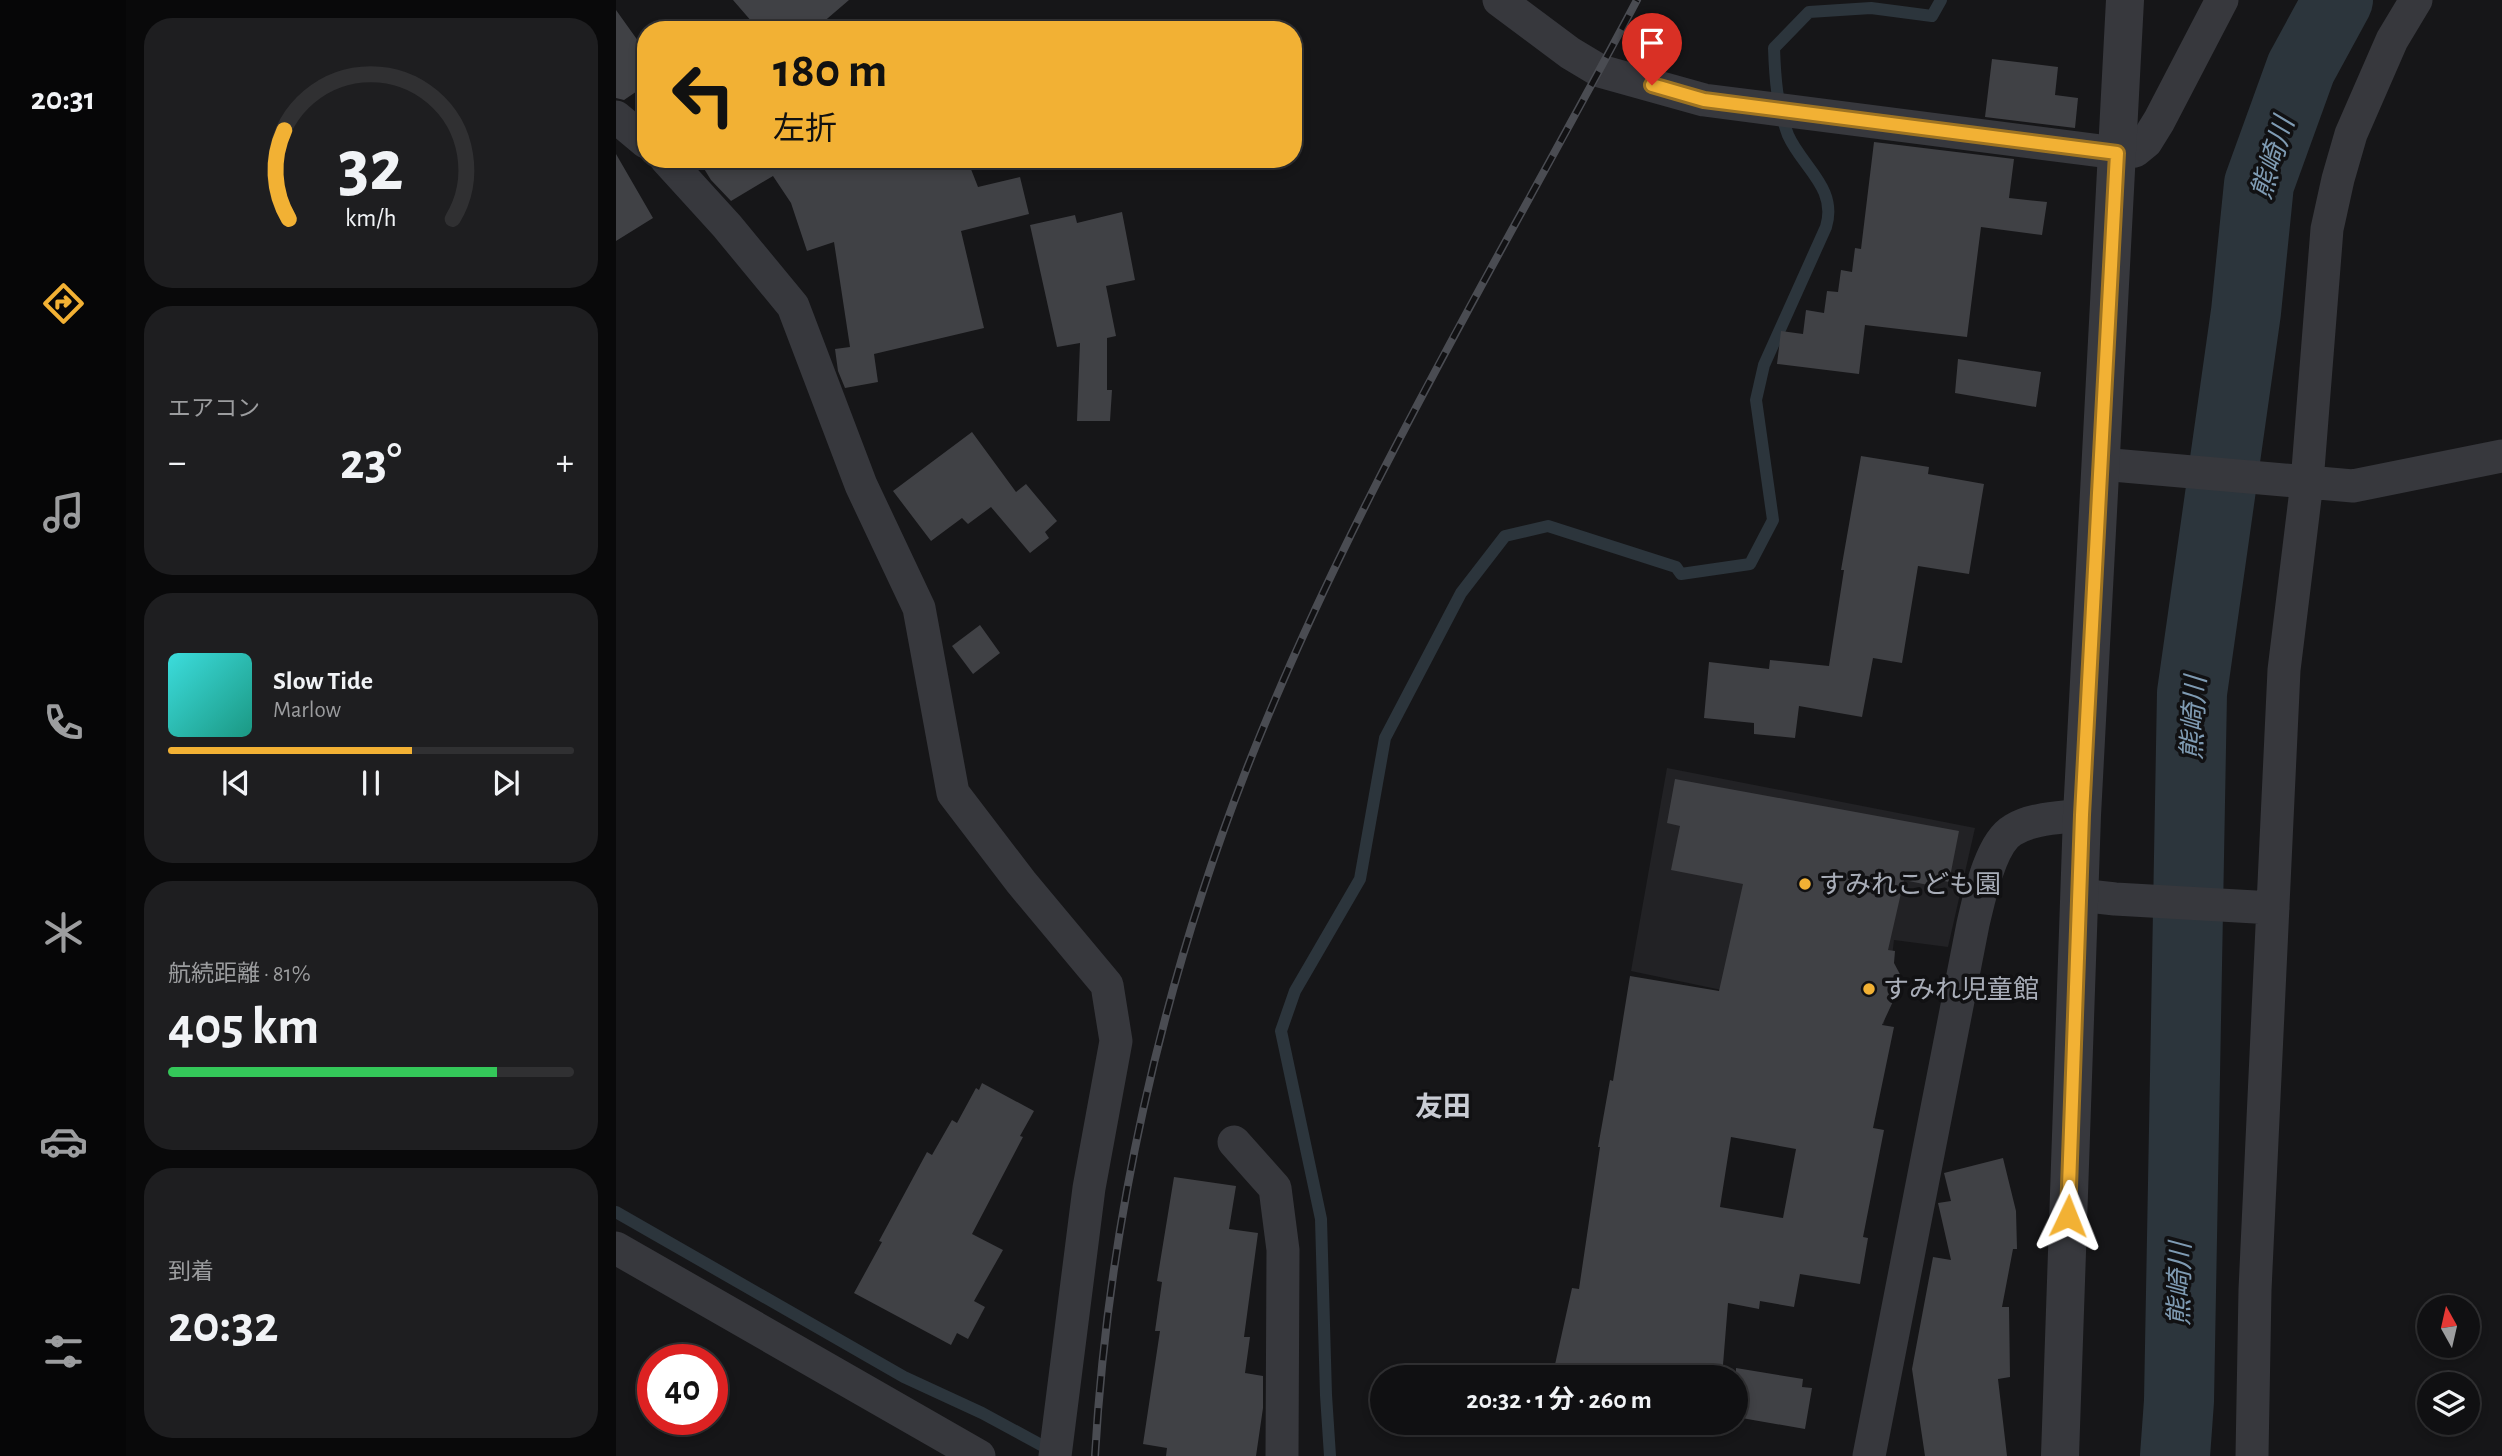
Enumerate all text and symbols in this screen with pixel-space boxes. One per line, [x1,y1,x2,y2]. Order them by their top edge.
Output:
pin [1622,13,1682,85]
icon: arrive [1633,24,1671,62]
text: 180 m [773,47,887,96]
icon: left [658,49,749,140]
text: 20:31 [31,83,95,115]
water label: 熊崎川 [2246,111,2300,203]
text: 左折 [773,113,837,145]
text: 32 [338,131,404,204]
text: km/h [345,206,397,231]
icon: directions [39,279,88,328]
text: エアコン [168,398,260,421]
text: 23° [340,436,402,488]
text: − [168,444,186,482]
text: + [556,444,574,482]
icon: music [39,488,88,537]
text: Slow Tide [273,668,373,694]
water label: 熊崎川 [2177,672,2211,761]
icon: phone [39,698,88,747]
text: Marlow [273,699,341,722]
icon: previous [217,764,255,802]
icon: pause [352,764,390,802]
icon: next [487,764,525,802]
place label: すみれこども園 [1819,871,2001,898]
marker: すみれこども園 [1797,876,1813,892]
icon: climate [39,908,88,957]
text: 航続距離 · 81% [168,963,311,986]
place label: すみれ児童館 [1883,976,2039,1003]
marker: すみれ児童館 [1861,981,1877,997]
text: 405 km [168,1001,319,1053]
district label: 友田 [1415,1092,1471,1122]
icon: car [39,1117,88,1166]
position arrow [2031,1179,2105,1253]
water label: 熊崎川 [2164,1239,2196,1326]
text: 到着 [168,1261,214,1284]
north arrow [2417,1295,2480,1358]
map controls [2417,1295,2480,1435]
text: 20:32 [168,1299,278,1351]
icon: filters [39,1327,88,1376]
speed limit sign: 40 [637,1344,728,1435]
button: layers [2417,1372,2480,1435]
text: 20:32 · 1 分 · 260 m [1466,1387,1652,1413]

